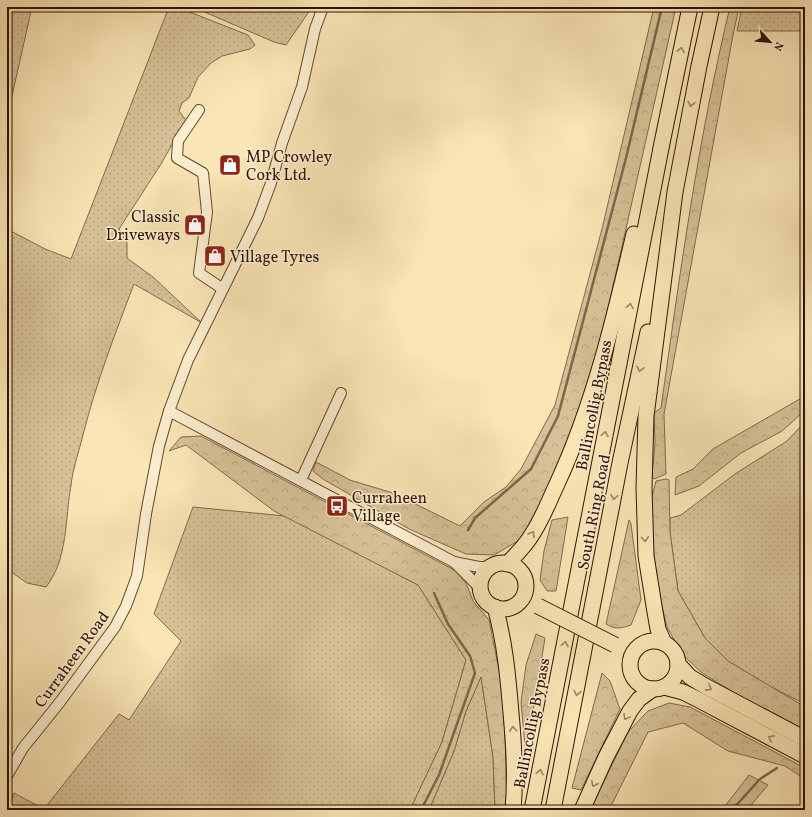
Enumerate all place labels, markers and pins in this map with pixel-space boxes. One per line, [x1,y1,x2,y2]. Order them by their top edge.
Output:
place label: MP Crowley Cork Ltd. [246,147,332,187]
shop icon: MP Crowley Cork Ltd. [217,152,243,178]
place label: Classic Driveways [106,207,180,247]
shop icon: Classic Driveways [182,212,208,238]
shop icon: Village Tyres [202,243,228,269]
place label: Village Tyres [230,247,320,269]
place label: Curraheen Village [352,488,427,528]
bus stop icon: Curraheen Village [324,493,350,519]

